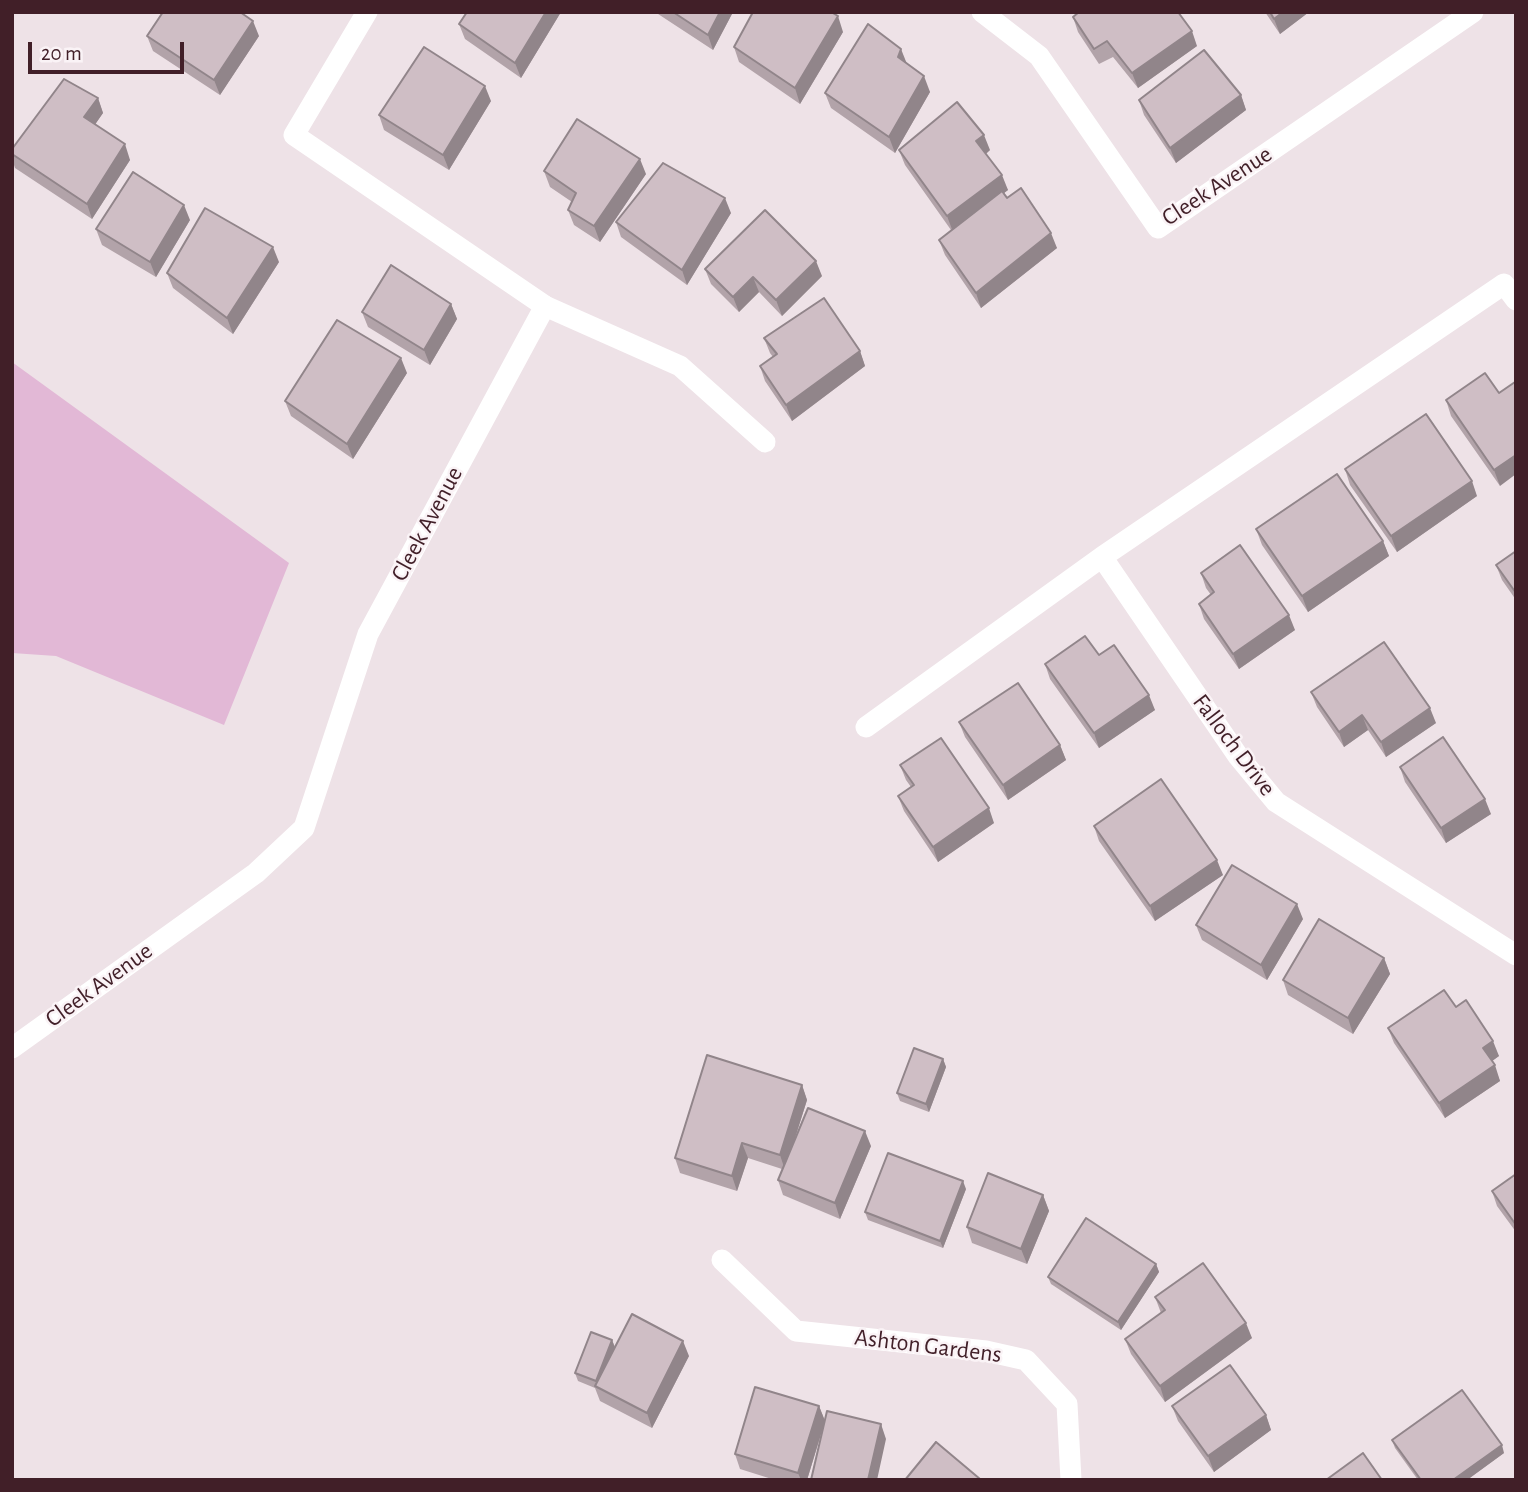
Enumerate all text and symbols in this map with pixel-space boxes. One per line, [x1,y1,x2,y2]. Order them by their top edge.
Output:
scale bar [32,28,187,72]
text: 20 m [41,43,82,64]
street label: Cleek Avenue [1157,140,1277,232]
street label: Cleek Avenue [385,462,469,586]
street label: Falloch Drive [1186,688,1282,802]
street label: Cleek Avenue [40,936,158,1034]
street label: Ashton Gardens [853,1323,1003,1369]

